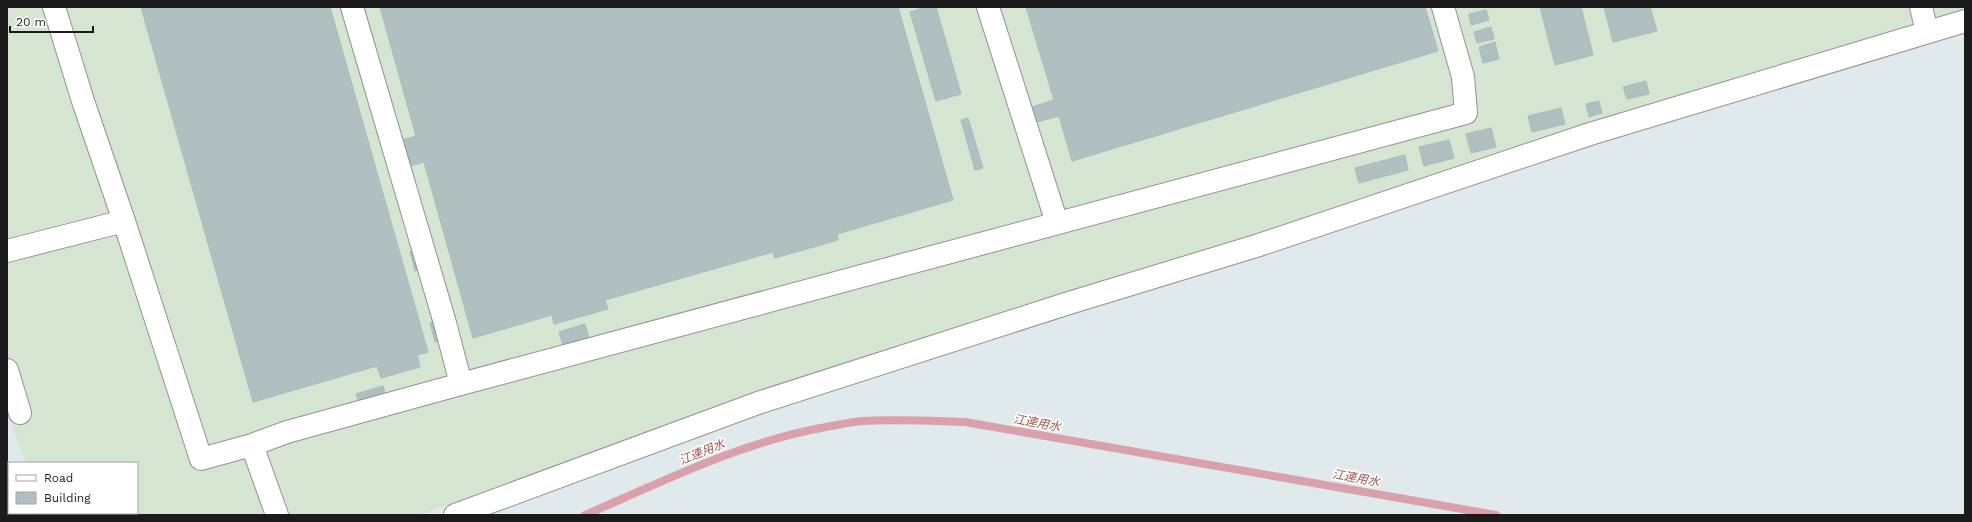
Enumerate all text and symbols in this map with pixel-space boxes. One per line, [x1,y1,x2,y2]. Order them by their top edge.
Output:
scale bar [10,8,93,34]
text: 20 m [16,15,46,29]
water label: 江連用水 [1012,412,1064,434]
water label: 江連用水 [677,436,729,467]
legend [8,462,138,514]
water label: 江連用水 [1331,467,1383,489]
text: Road [44,471,73,485]
text: Building [44,491,91,505]

